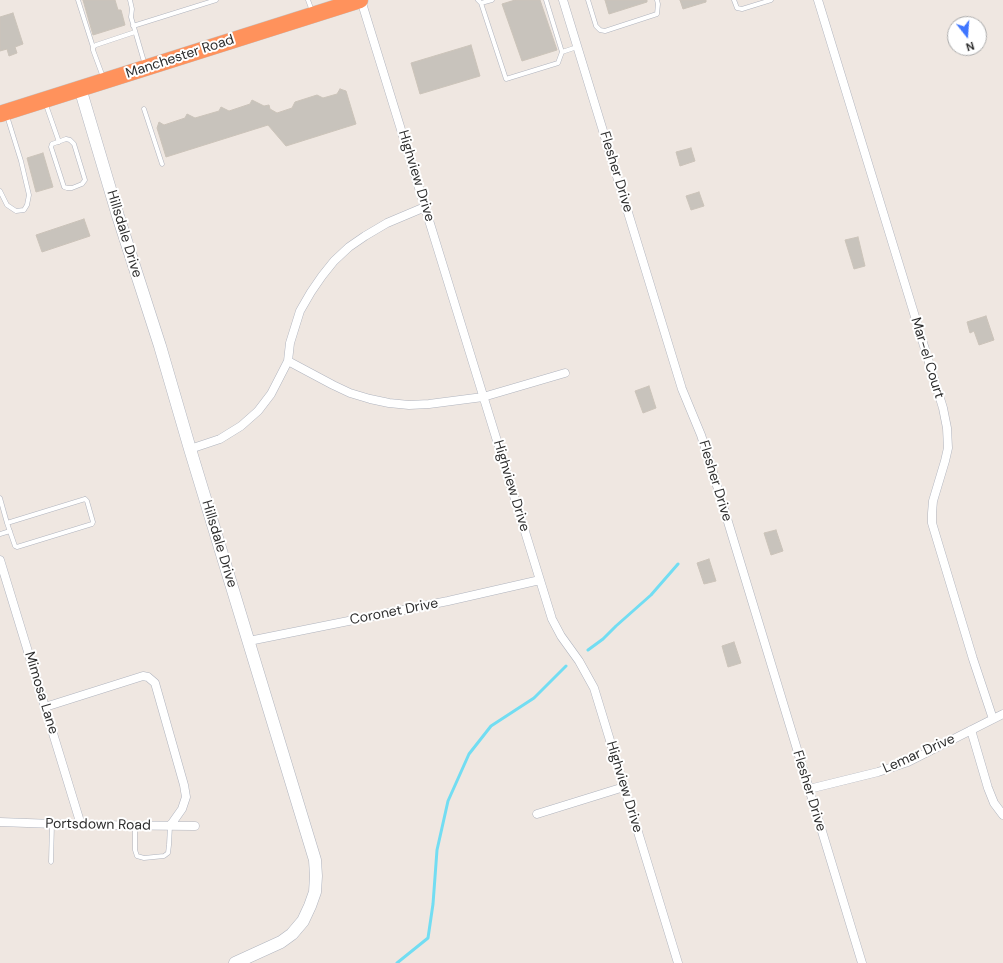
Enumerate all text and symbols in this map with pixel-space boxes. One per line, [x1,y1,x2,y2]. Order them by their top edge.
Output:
north arrow [947,16,987,56]
street label: Manchester Road [124,32,236,82]
text: N [964,39,976,54]
street label: Highview Drive [394,128,438,224]
street label: Flesher Drive [596,130,636,214]
street label: Hillsdale Drive [103,188,145,280]
street label: Mar-el Court [907,315,947,401]
street label: Highview Drive [489,438,533,534]
street label: Flesher Drive [695,439,735,523]
street label: Hillsdale Drive [198,498,240,590]
street label: Coronet Drive [348,595,440,629]
street label: Mimosa Lane [21,650,61,736]
street label: Lemar Drive [880,731,958,777]
street label: Highview Drive [602,739,646,835]
street label: Flesher Drive [789,749,829,833]
street label: Portsdown Road [45,816,151,834]

